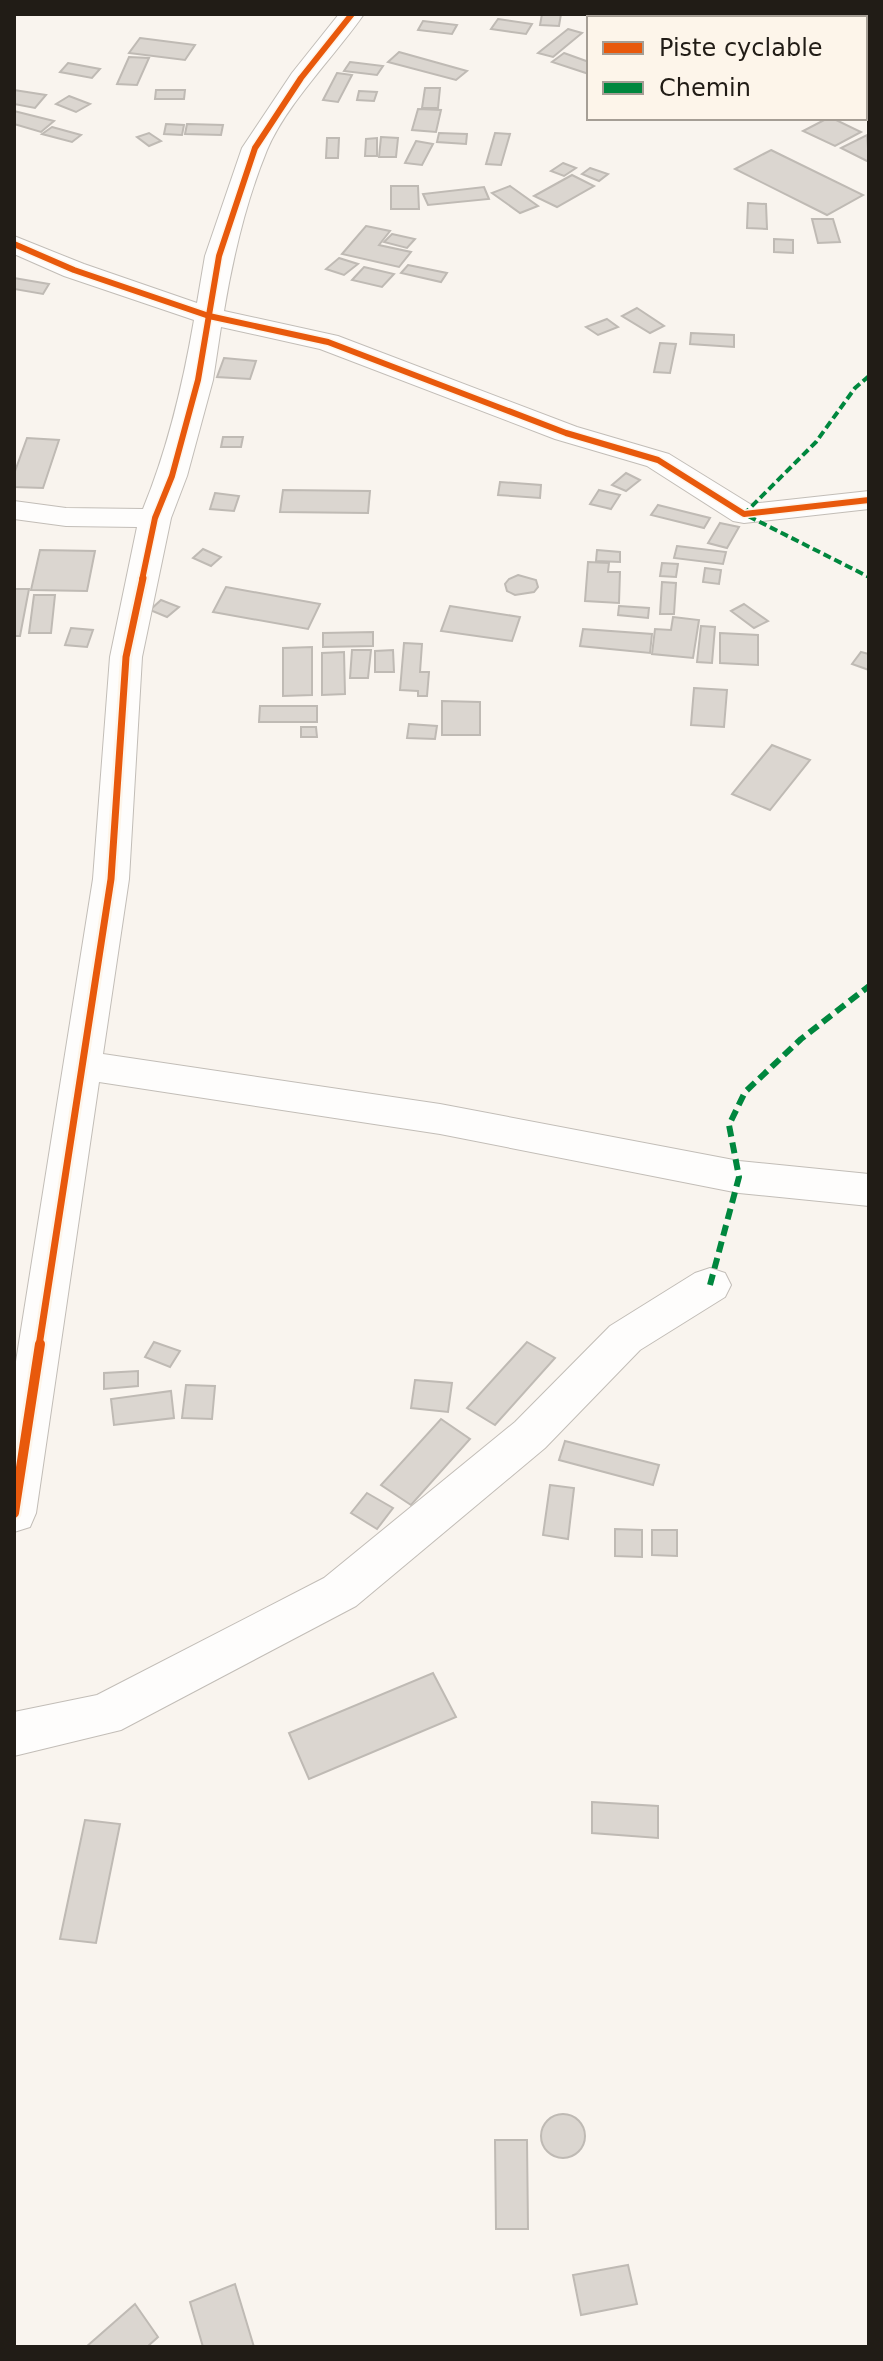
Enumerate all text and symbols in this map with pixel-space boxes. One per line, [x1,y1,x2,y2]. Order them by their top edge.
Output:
legend [587,16,867,120]
text: Piste cyclable [659,34,823,62]
text: Chemin [659,74,751,102]

